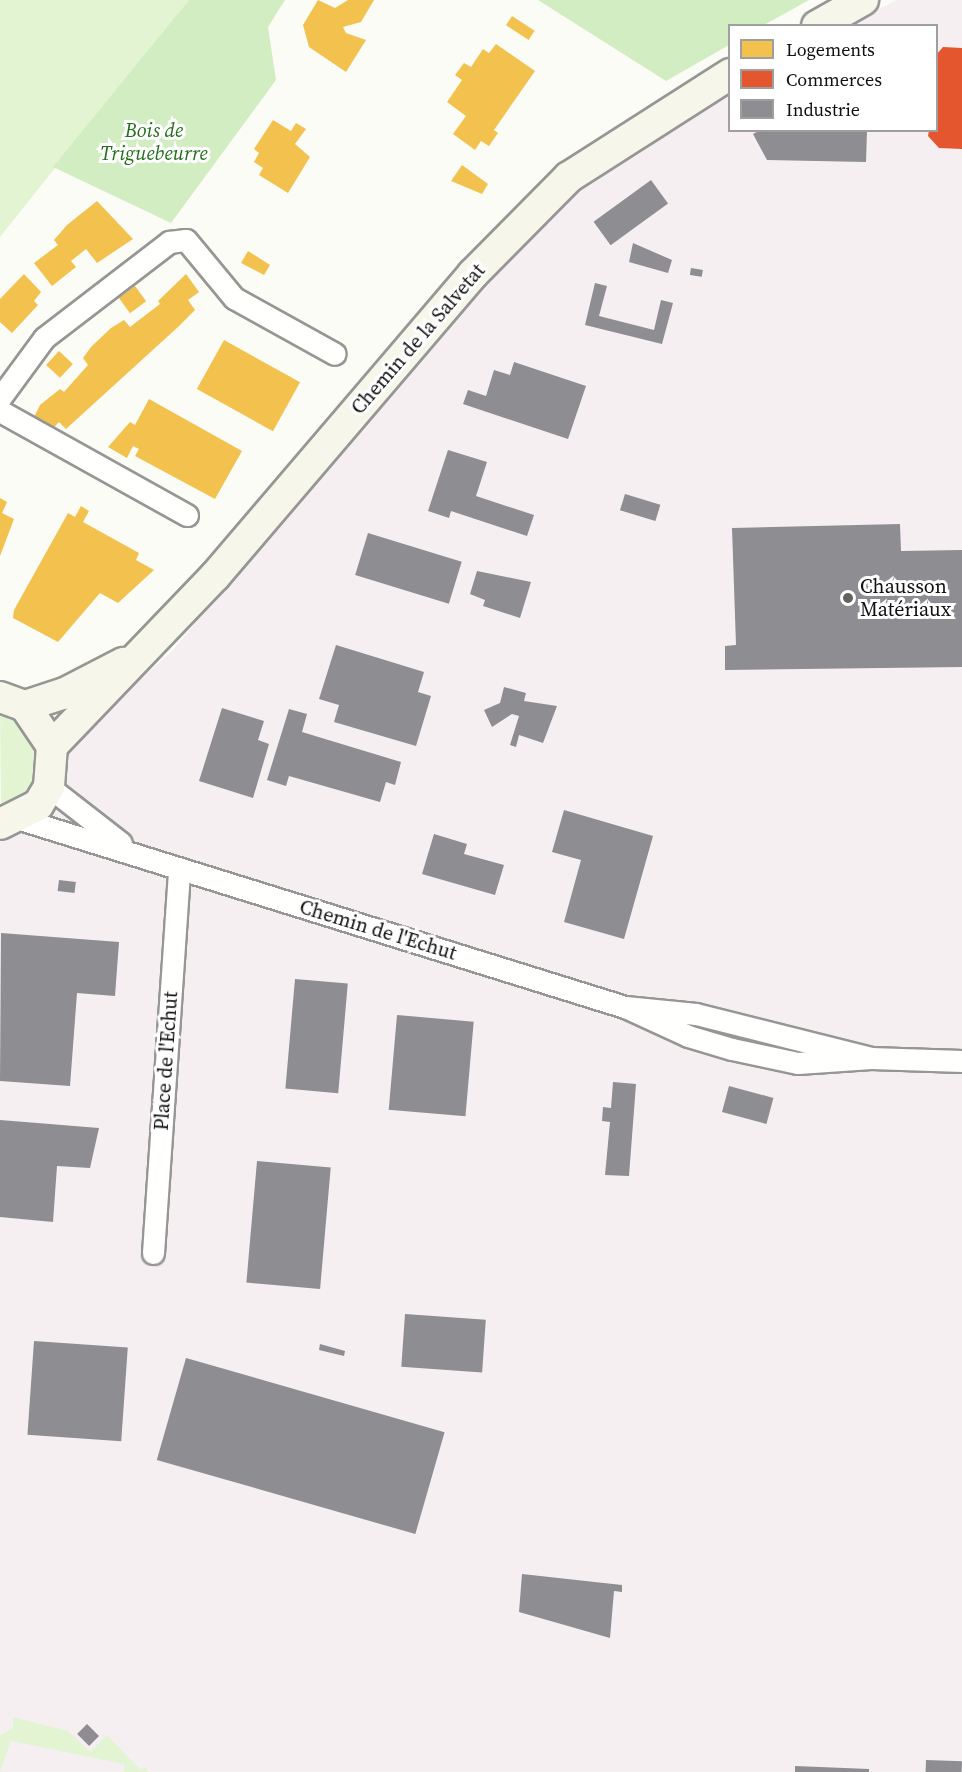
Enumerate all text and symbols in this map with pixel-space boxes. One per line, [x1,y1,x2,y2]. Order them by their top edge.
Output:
legend [728,24,938,132]
text: Logements [786,37,875,62]
text: Commerces [786,67,882,92]
text: Industrie [786,97,860,122]
park label: Bois de Triguebeurre [100,118,208,165]
street label: Chemin de la Salvetat [346,259,490,419]
place label: Chausson Matériaux [860,574,951,621]
marker: Chausson Matériaux [841,591,855,605]
street label: Chemin de l'Echut [297,895,459,965]
street label: Place de l'Echut [149,991,183,1131]

